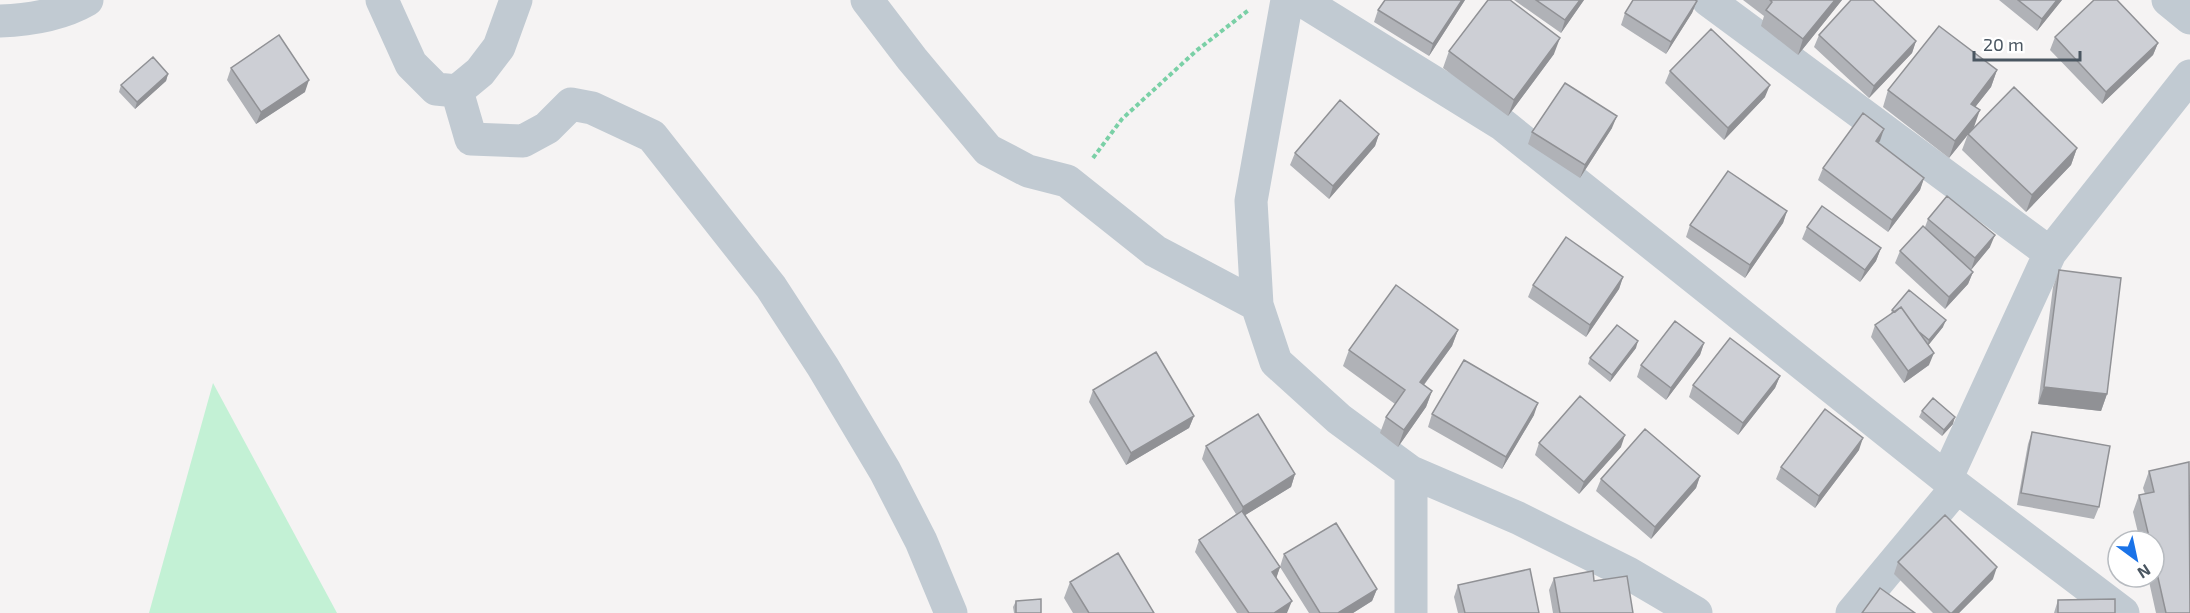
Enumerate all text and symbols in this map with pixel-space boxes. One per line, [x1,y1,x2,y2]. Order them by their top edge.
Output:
scale bar [1974,24,2080,62]
text: 20 m [1983,33,2024,55]
north arrow [2106,529,2166,589]
text: N [2134,561,2154,583]

